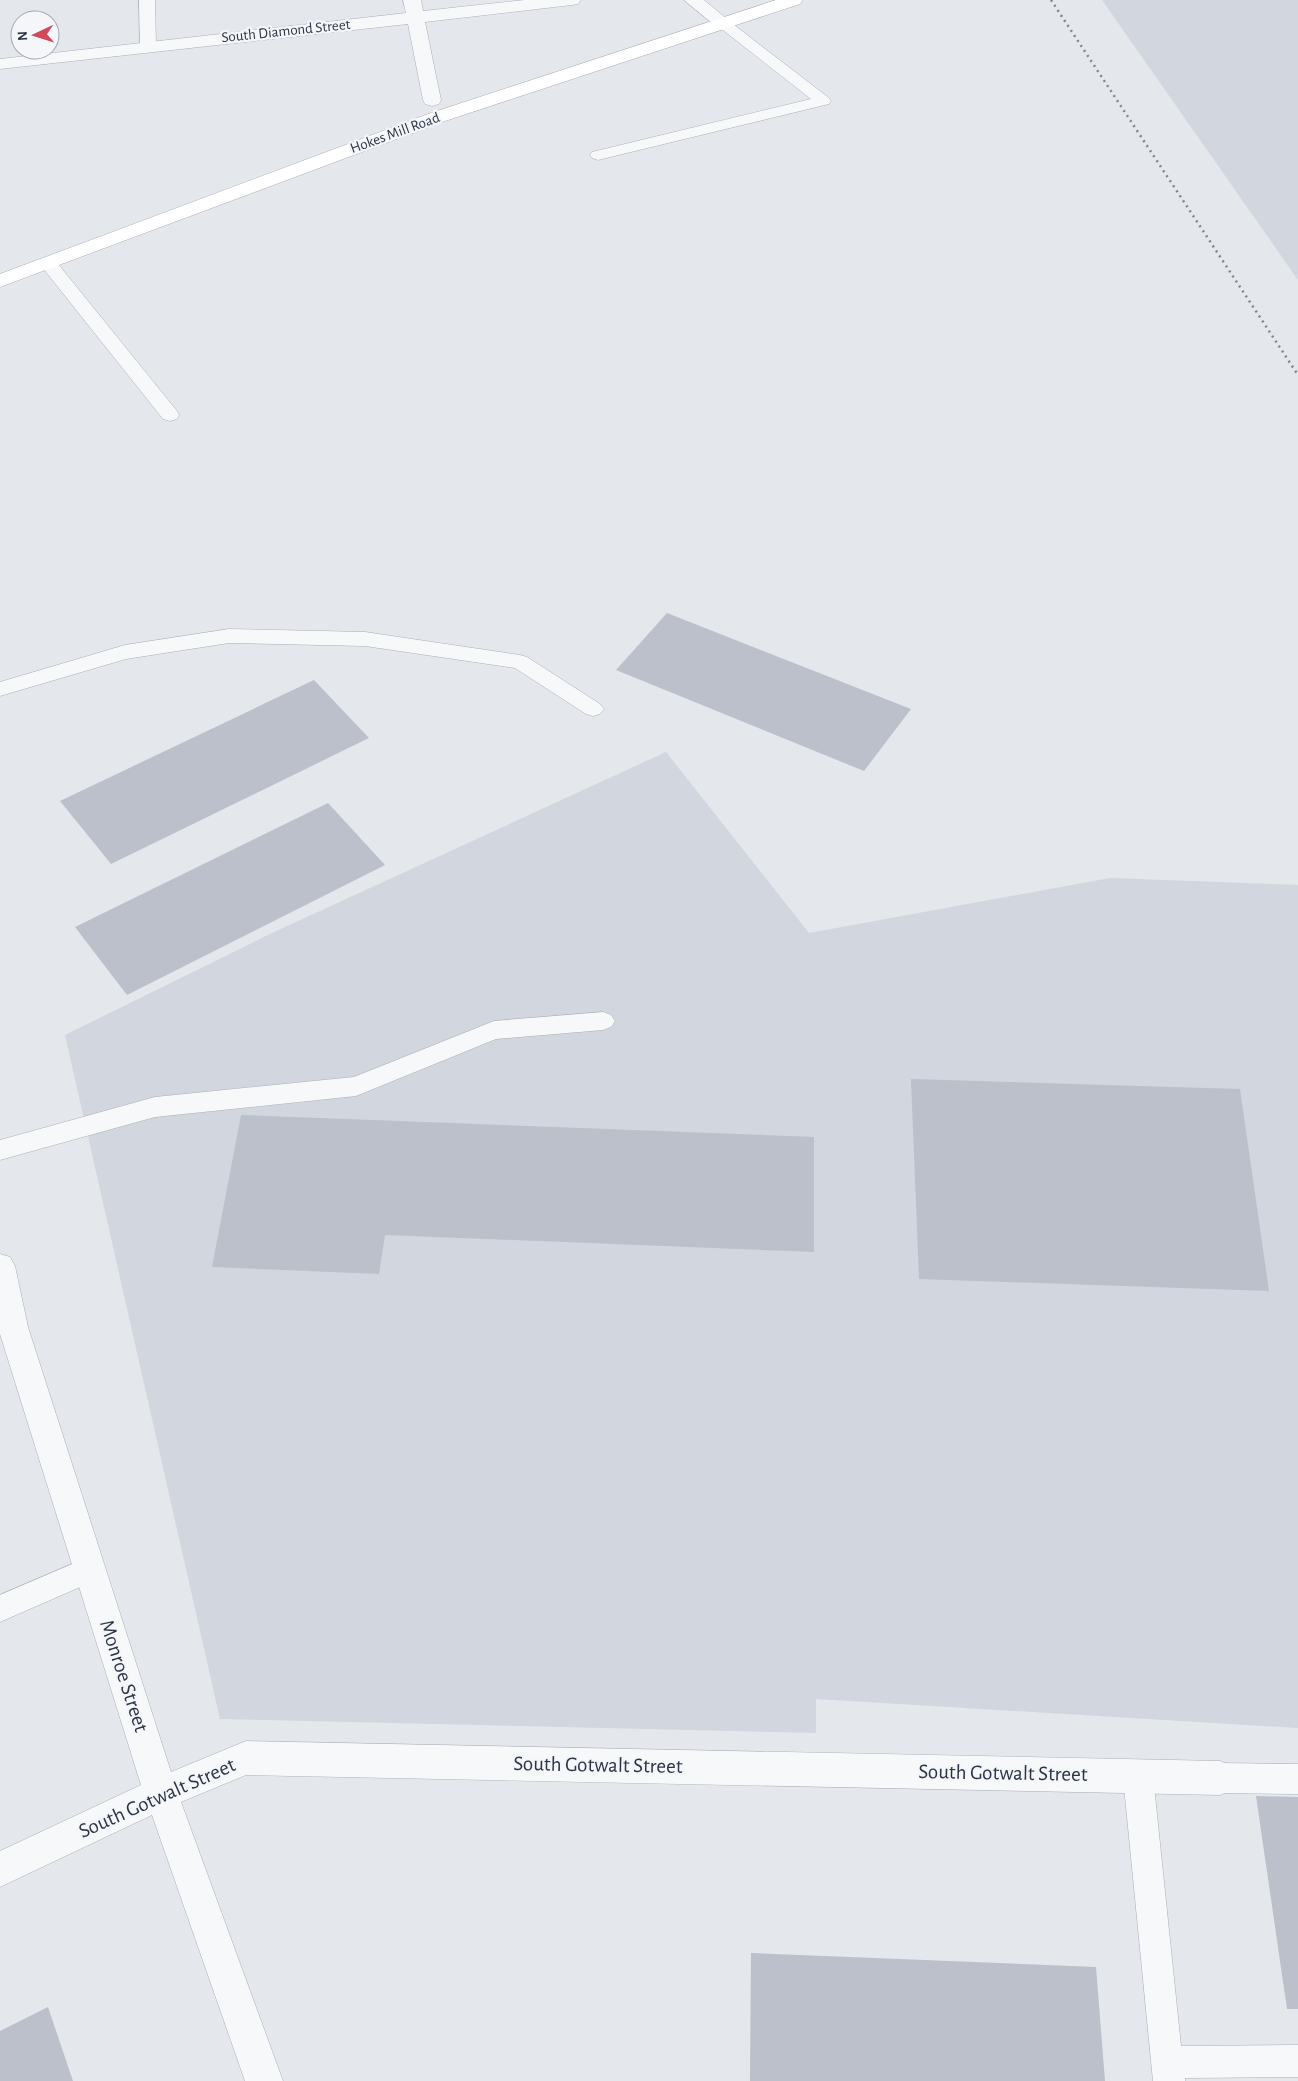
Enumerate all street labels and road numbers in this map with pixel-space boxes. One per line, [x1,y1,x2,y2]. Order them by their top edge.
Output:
street label: South Diamond Street [221,17,351,45]
street label: Hokes Mill Road [348,110,442,156]
street label: Monroe Street [96,1617,152,1735]
street label: South Gotwalt Street [513,1753,683,1777]
street label: South Gotwalt Street [75,1754,239,1842]
street label: South Gotwalt Street [918,1761,1088,1785]

